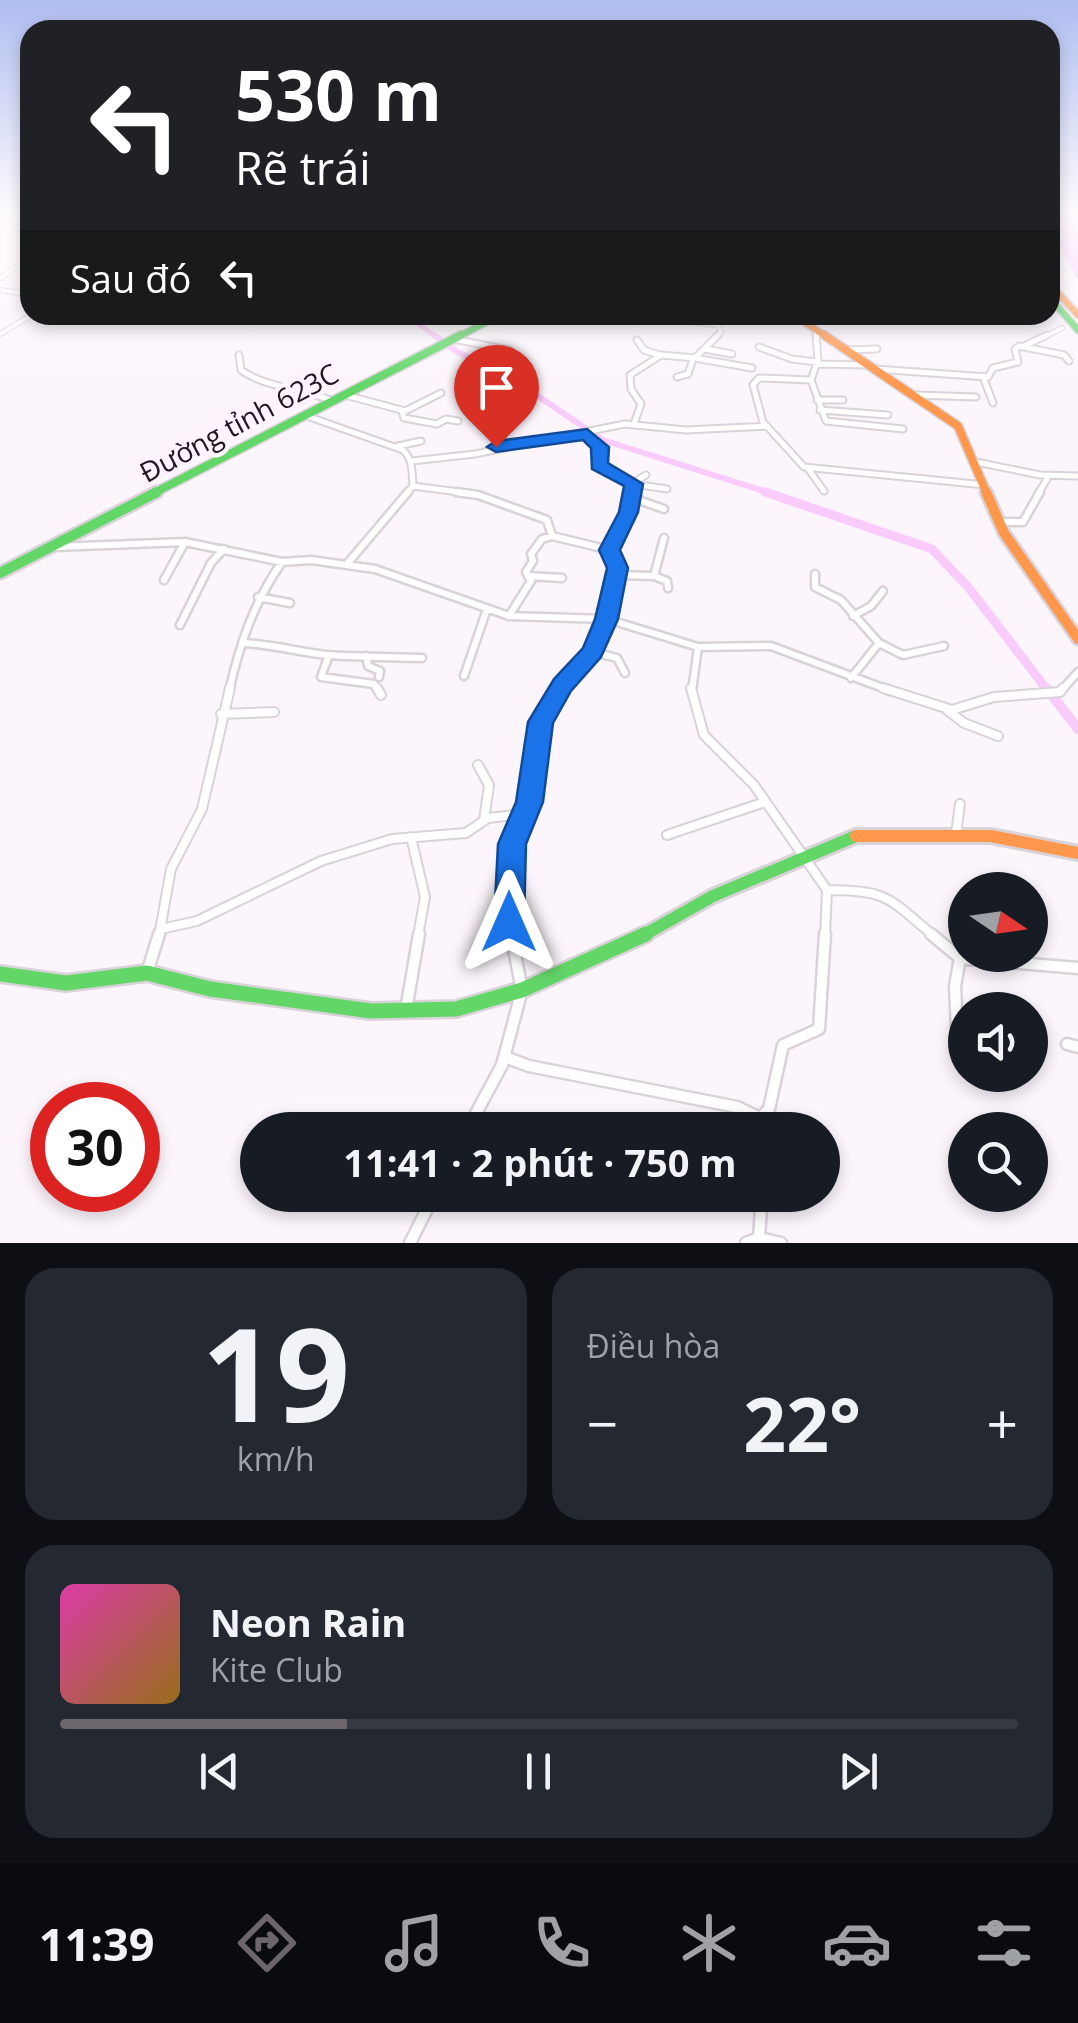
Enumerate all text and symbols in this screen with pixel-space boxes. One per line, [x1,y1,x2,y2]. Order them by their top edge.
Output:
text: 530 m [235,46,442,142]
icon: left [70,60,200,190]
text: Rẽ trái [235,137,371,198]
icon: left [211,250,266,305]
text: Sau đó [70,252,191,304]
pin [454,345,539,448]
street label: Đường tỉnh 623C [133,354,345,491]
icon: arrive [469,360,524,415]
position arrow [457,870,561,974]
north arrow [948,872,1048,972]
map controls [948,872,1048,1212]
button: sound [948,992,1048,1092]
speed limit sign: 30 [30,1082,160,1212]
button: search [948,1112,1048,1212]
text: 11:41 · 2 phút · 750 m [343,1136,737,1188]
text: 19 [201,1283,350,1460]
text: Điều hòa [587,1324,720,1367]
text: 22° [743,1372,861,1474]
text: − [587,1385,618,1460]
text: + [987,1385,1018,1460]
text: km/h [237,1437,315,1480]
text: Neon Rain [210,1596,406,1648]
text: Kite Club [210,1648,343,1691]
icon: previous [192,1744,247,1799]
icon: pause [511,1744,566,1799]
icon: next [831,1744,886,1799]
icon: directions [232,1908,302,1978]
icon: music [379,1908,449,1978]
icon: phone [527,1908,597,1978]
icon: climate [674,1908,744,1978]
icon: car [822,1908,892,1978]
icon: filters [969,1908,1039,1978]
text: 11:39 [39,1913,154,1974]

